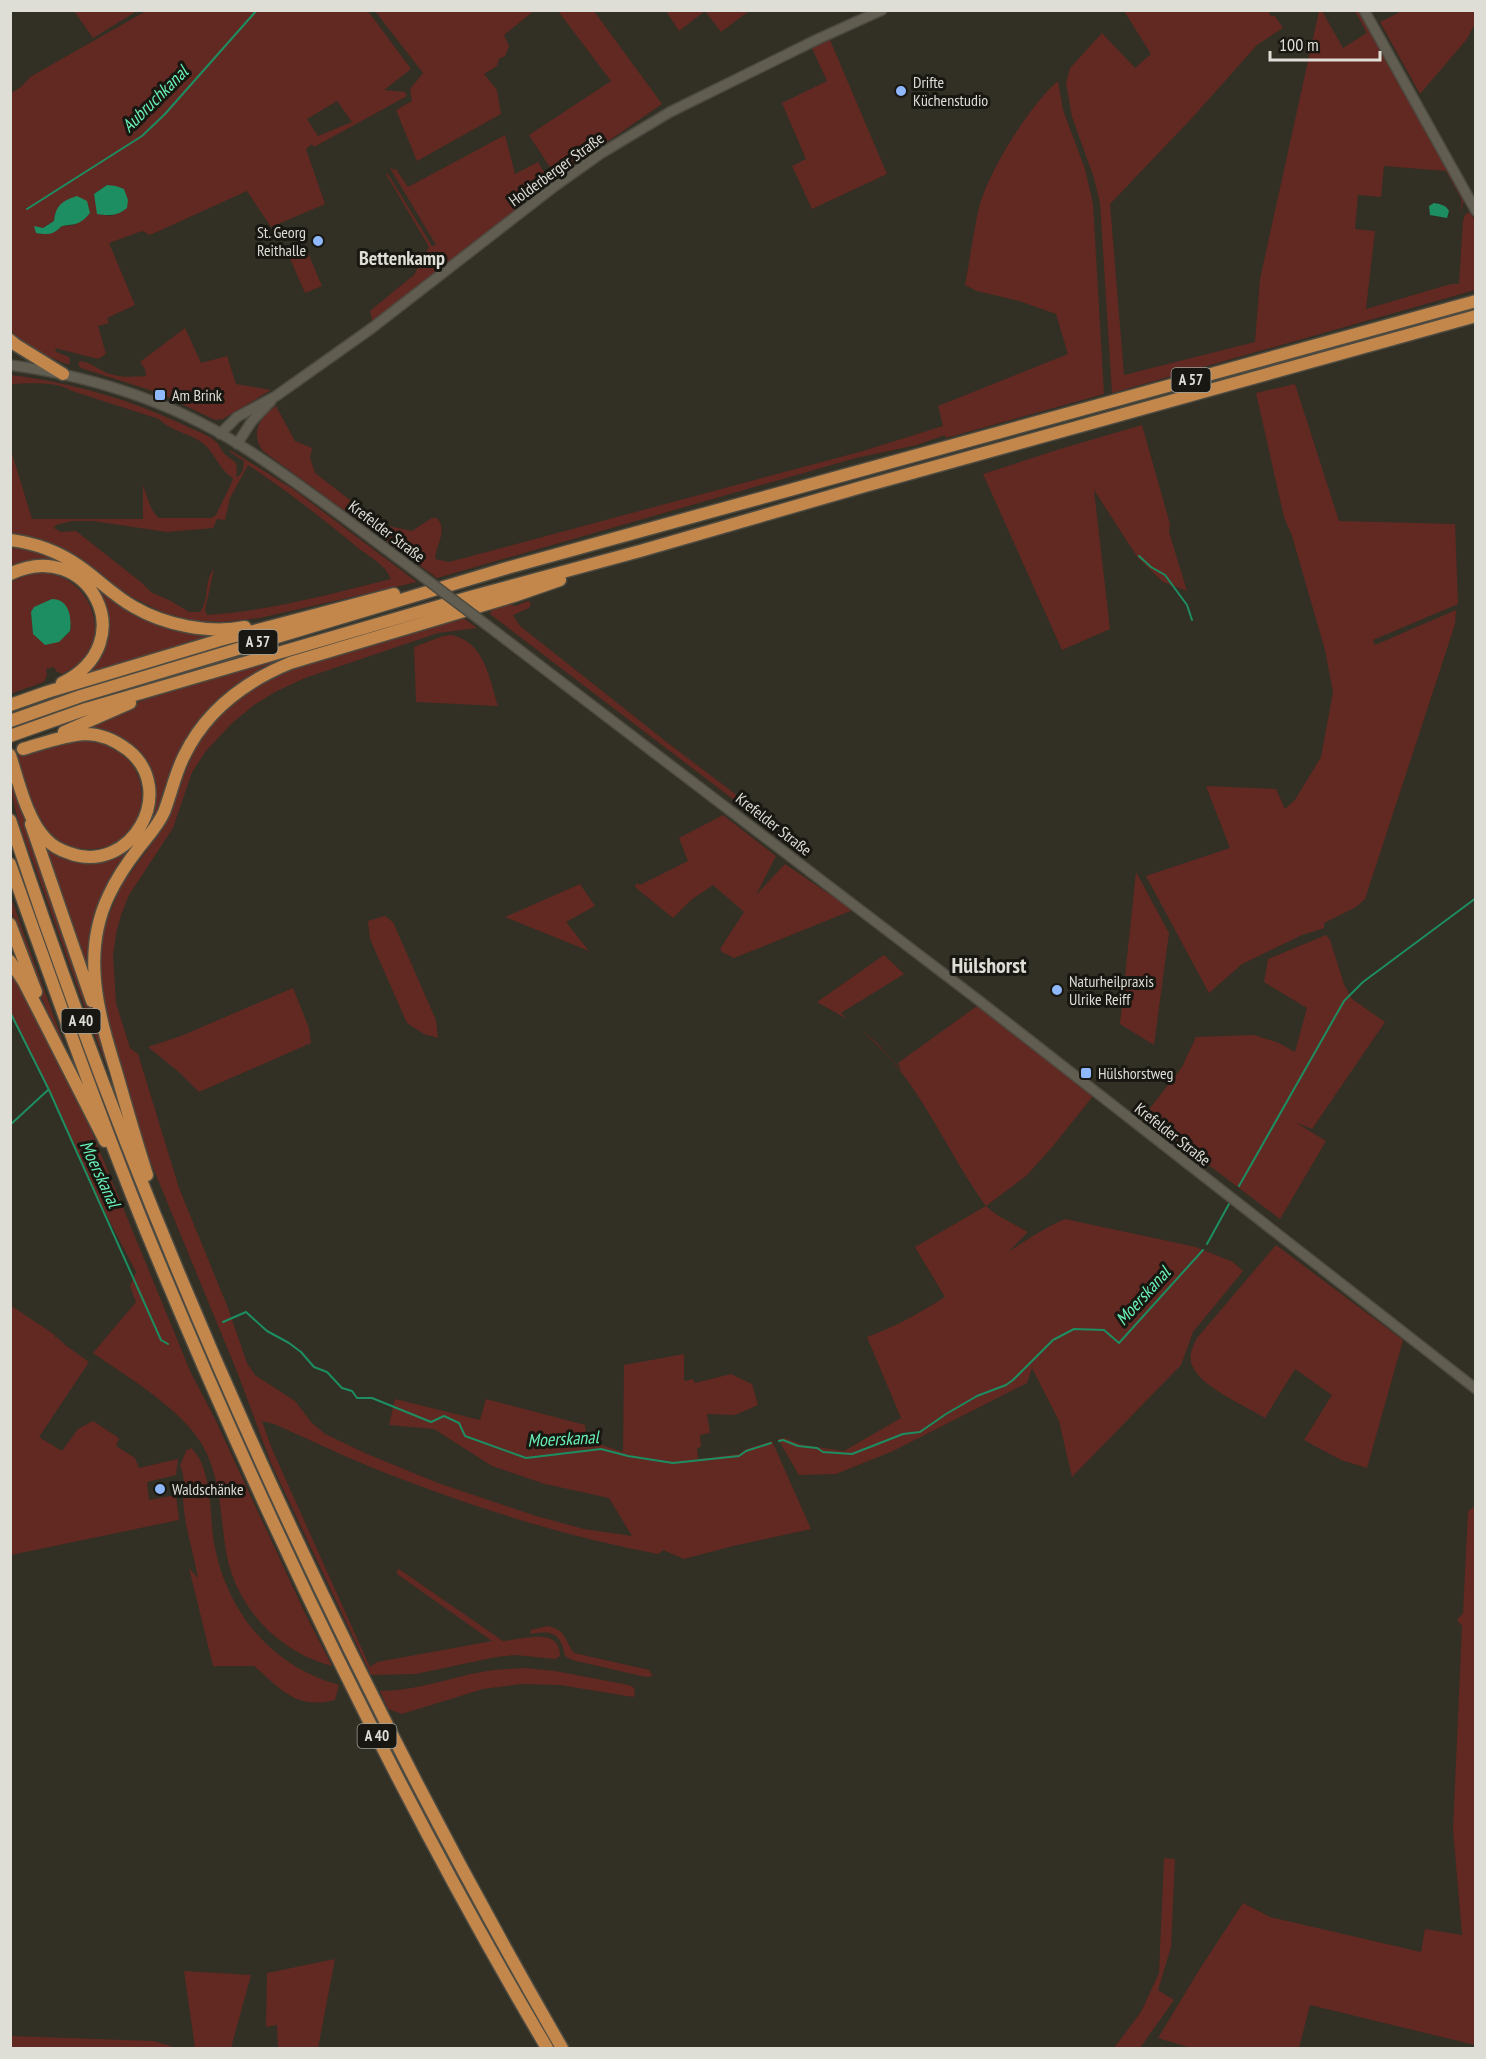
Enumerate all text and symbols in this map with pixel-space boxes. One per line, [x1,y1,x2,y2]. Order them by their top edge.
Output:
scale bar [1270,24,1380,62]
text: 100 m [1279,33,1319,56]
water label: Aubruchkanal [117,59,194,137]
place label: Drifte Küchenstudio [913,72,988,110]
marker: Drifte Küchenstudio [894,84,908,98]
street label: Holderberger Straße [504,128,608,210]
place label: St. Georg Reithalle [257,222,306,260]
marker: St. Georg Reithalle [311,234,325,248]
district label: Bettenkamp [359,245,445,271]
road number: A 57 [1172,368,1210,392]
place label: Am Brink [172,385,223,405]
marker: Am Brink [153,388,167,402]
street label: Krefelder Straße [345,496,429,566]
road number: A 57 [238,630,278,654]
street label: Krefelder Straße [732,788,816,860]
district label: Hülshorst [952,951,1027,979]
place label: Naturheilpraxis Ulrike Reiff [1069,971,1154,1009]
marker: Naturheilpraxis Ulrike Reiff [1050,983,1064,997]
road number: A 40 [62,1009,100,1033]
place label: Hülshorstweg [1098,1063,1174,1083]
marker: Hülshorstweg [1079,1066,1093,1080]
street label: Krefelder Straße [1131,1098,1215,1170]
water label: Moerskanal [75,1137,127,1213]
water label: Moerskanal [1110,1260,1176,1330]
water label: Moerskanal [527,1425,601,1452]
place label: Waldschänke [172,1479,244,1499]
marker: Waldschänke [153,1482,167,1496]
road number: A 40 [358,1724,397,1748]

